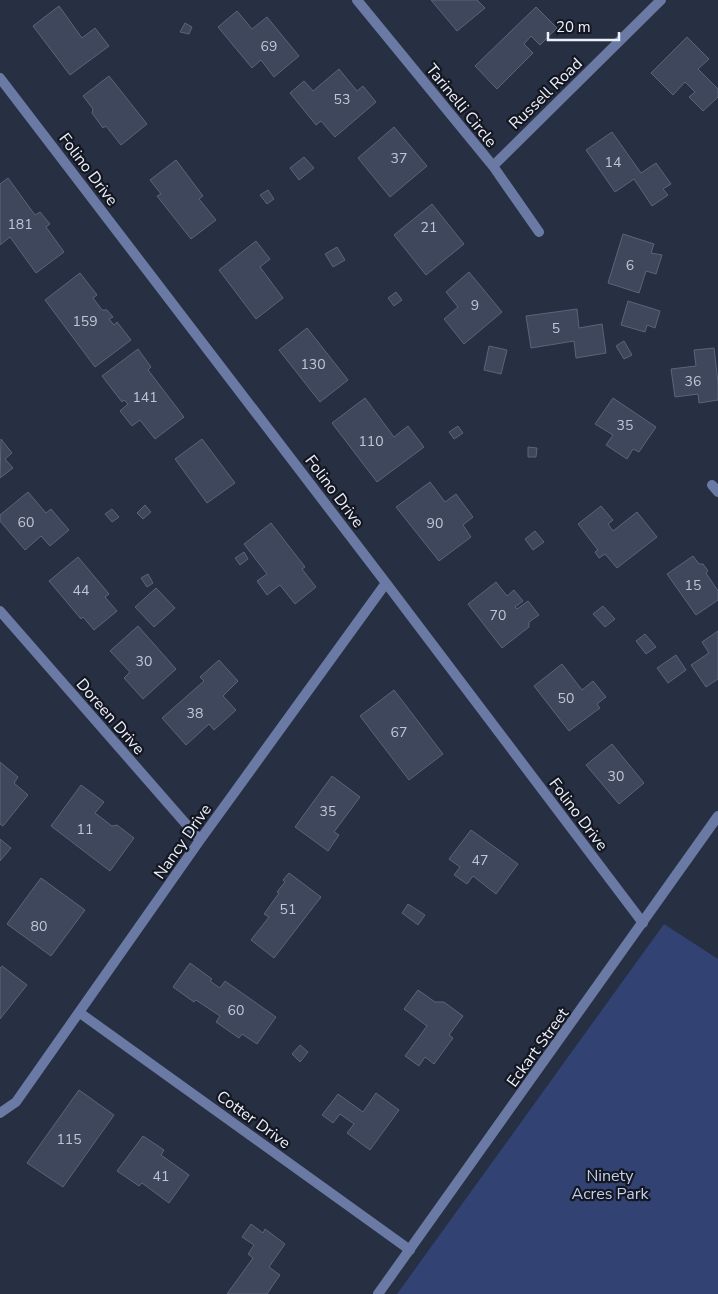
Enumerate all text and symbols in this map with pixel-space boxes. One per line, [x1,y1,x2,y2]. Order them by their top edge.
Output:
scale bar [548,10,619,42]
text: 20 m [556,17,591,37]
house number: 69 [261,37,277,56]
street label: Russell Road [504,53,587,134]
street label: Tarinelli Circle [421,59,502,152]
house number: 53 [334,90,350,109]
street label: Folino Drive [54,129,123,211]
house number: 37 [391,149,407,168]
house number: 14 [605,153,621,172]
house number: 181 [7,215,33,234]
house number: 21 [421,218,437,237]
house number: 6 [626,256,634,275]
house number: 9 [471,296,479,315]
house number: 159 [72,312,98,331]
house number: 5 [552,319,560,338]
house number: 130 [300,355,326,374]
house number: 36 [685,372,701,391]
house number: 141 [132,388,158,407]
house number: 35 [617,416,633,435]
house number: 110 [358,432,384,451]
street label: Folino Drive [300,451,369,533]
house number: 60 [18,513,34,532]
house number: 90 [427,514,443,533]
house number: 15 [685,576,701,595]
house number: 44 [73,581,89,600]
house number: 70 [490,606,506,625]
house number: 30 [136,652,152,671]
street label: Doreen Drive [71,674,150,760]
house number: 50 [558,689,574,708]
house number: 38 [187,704,203,723]
house number: 67 [391,723,407,742]
house number: 30 [608,767,624,786]
street label: Folino Drive [544,774,613,856]
street label: Nancy Drive [149,800,217,884]
house number: 35 [320,802,336,821]
house number: 11 [77,820,93,839]
house number: 47 [472,851,488,870]
house number: 51 [280,900,296,919]
house number: 80 [31,917,47,936]
house number: 60 [228,1001,244,1020]
street label: Eckart Street [502,1003,574,1092]
street label: Cotter Drive [212,1086,295,1154]
house number: 115 [56,1130,82,1149]
park label: Ninety Acres Park [572,1165,649,1205]
house number: 41 [153,1167,169,1186]

